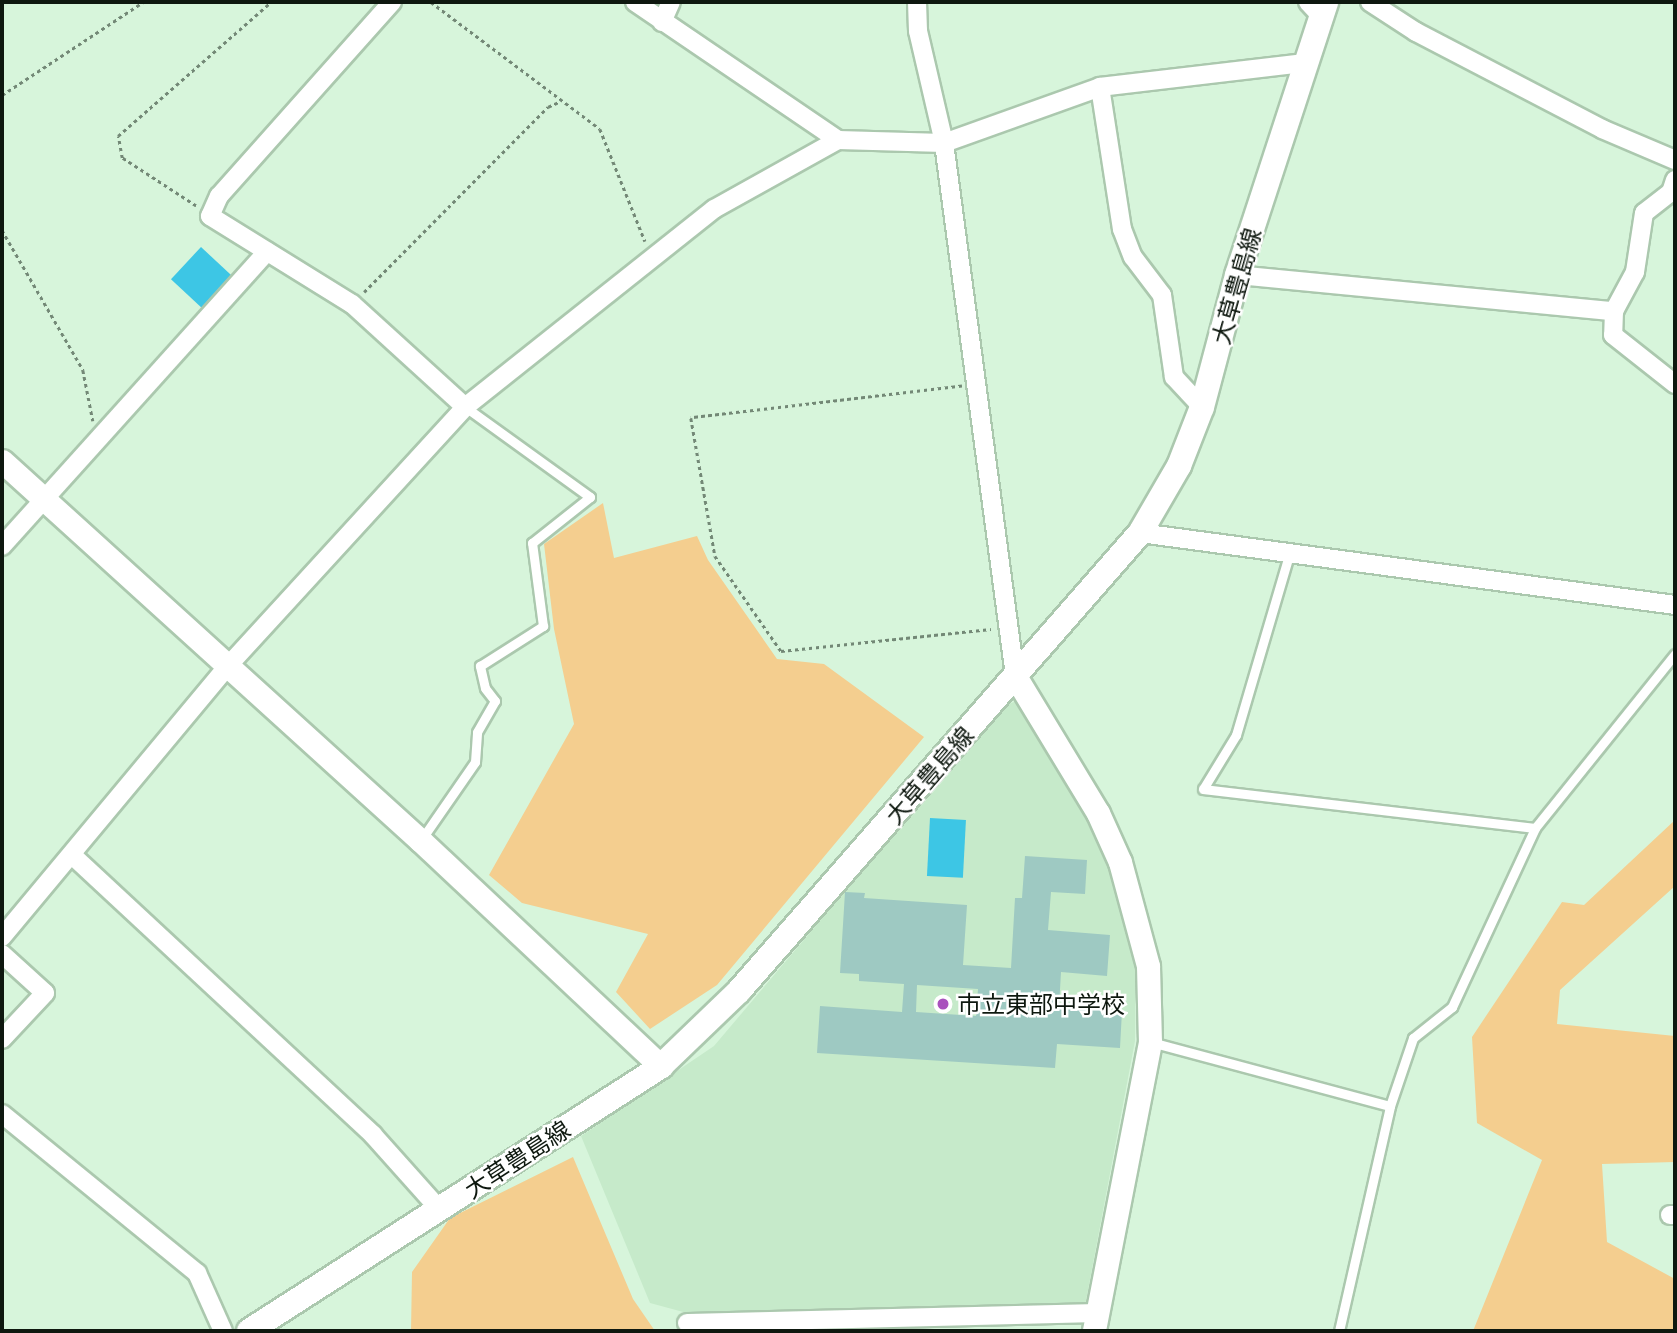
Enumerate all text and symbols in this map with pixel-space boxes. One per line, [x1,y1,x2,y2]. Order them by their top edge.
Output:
street label: 大草豊島線 [1206,224,1266,348]
street label: 大草豊島線 [879,720,979,830]
place label: 市立東部中学校 [957,990,1125,1018]
marker: 市立東部中学校 [935,996,951,1012]
street label: 大草豊島線 [459,1114,575,1204]

